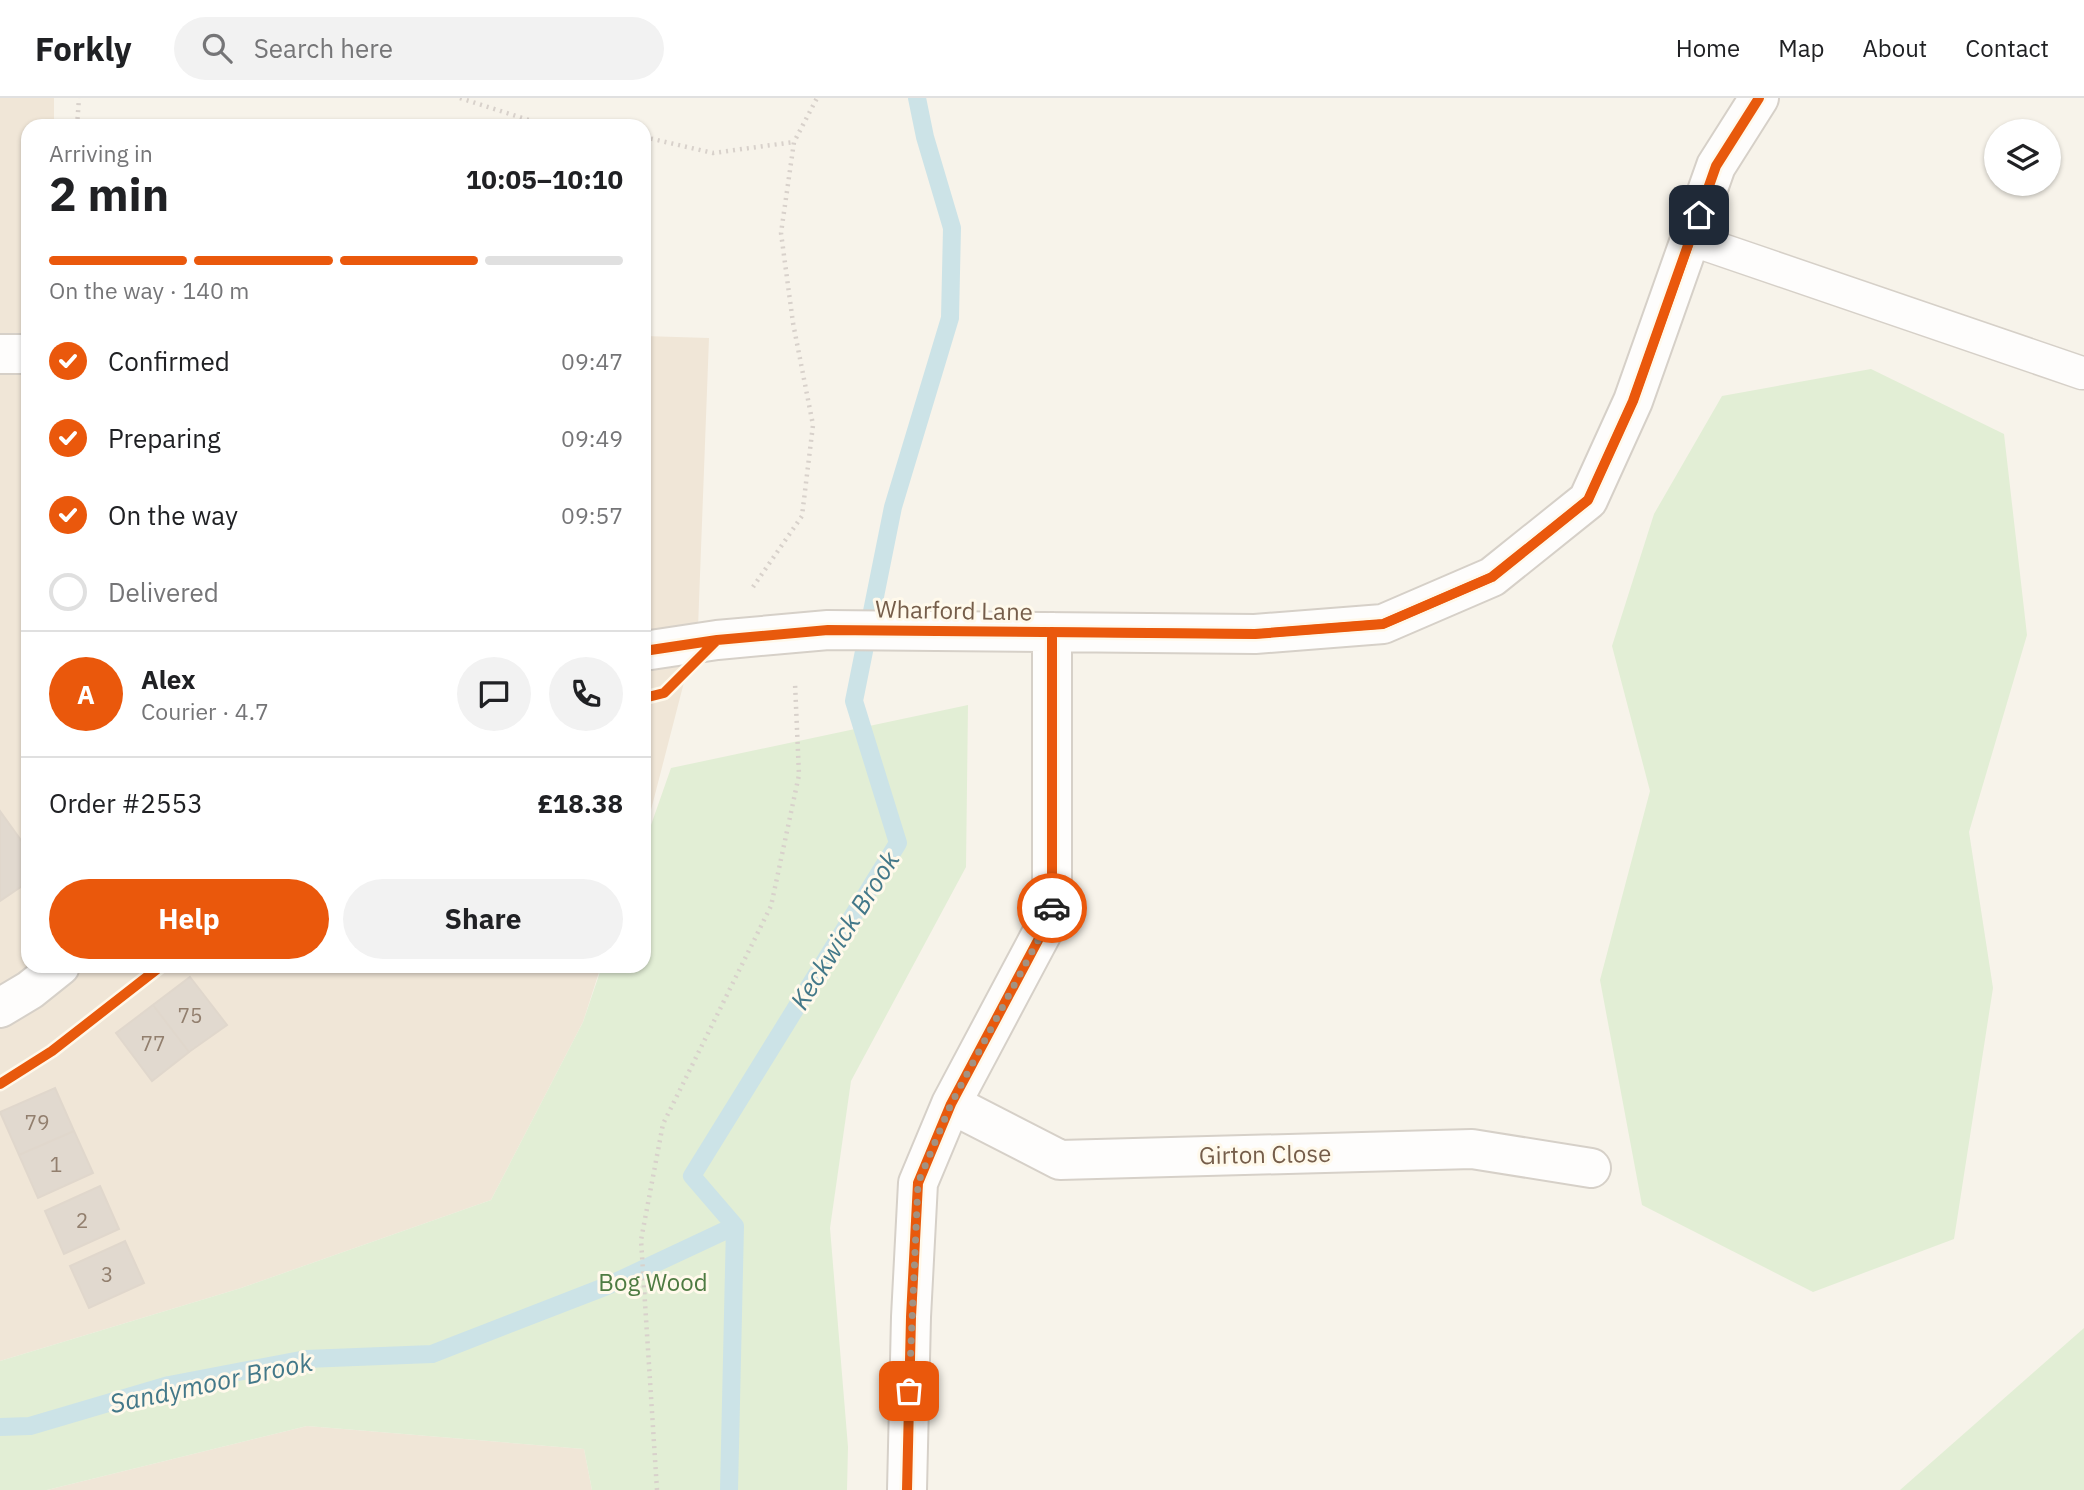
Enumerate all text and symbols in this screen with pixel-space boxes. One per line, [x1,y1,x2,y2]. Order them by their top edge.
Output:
search box [174,17,664,80]
text: Forkly [35,27,132,70]
icon: search [198,29,236,67]
text: Search here [254,31,393,65]
text: Home [1676,32,1740,64]
text: Map [1778,32,1824,64]
text: About [1862,32,1927,64]
text: Contact [1965,32,2049,64]
map controls [1984,119,2061,196]
button: layers [1984,119,2061,196]
text: Arriving in [49,138,153,168]
text: 10:05–10:10 [466,162,623,196]
text: 2 min [49,164,169,224]
pin [1669,185,1729,245]
icon: home [1680,196,1718,234]
text: On the way · 140 m [49,275,249,305]
icon: check [49,342,87,380]
text: Confirmed [108,344,230,378]
text: 09:47 [561,346,623,376]
icon: check [49,419,87,457]
text: Preparing [108,421,221,455]
text: 09:49 [561,423,623,453]
icon: check [49,496,87,534]
text: On the way [108,498,238,532]
text: 09:57 [561,500,623,530]
text: Delivered [108,575,219,609]
street label: Wharford Lane [875,593,1033,627]
button: chat [457,657,531,731]
button: phone [549,657,623,731]
text: Alex [141,662,195,696]
text: A [77,677,95,711]
text: Courier · 4.7 [141,696,269,726]
text: Order #2553 [49,786,203,820]
text: £18.38 [537,786,623,820]
water label: Keckwick Brook [782,844,907,1016]
courier [1017,873,1087,943]
button: Help [49,879,329,959]
button: Share [343,879,623,959]
icon: car [1033,889,1071,927]
house number: 75 [177,1001,203,1029]
house number: 77 [140,1029,166,1057]
house number: 79 [24,1108,50,1136]
street label: Girton Close [1199,1137,1331,1171]
house number: 1 [50,1150,62,1178]
house number: 2 [76,1206,88,1234]
house number: 3 [101,1260,113,1288]
park label: Bog Wood [598,1266,708,1298]
water label: Sandymoor Brook [106,1344,316,1420]
pin [879,1361,939,1421]
icon: bag [890,1372,928,1410]

